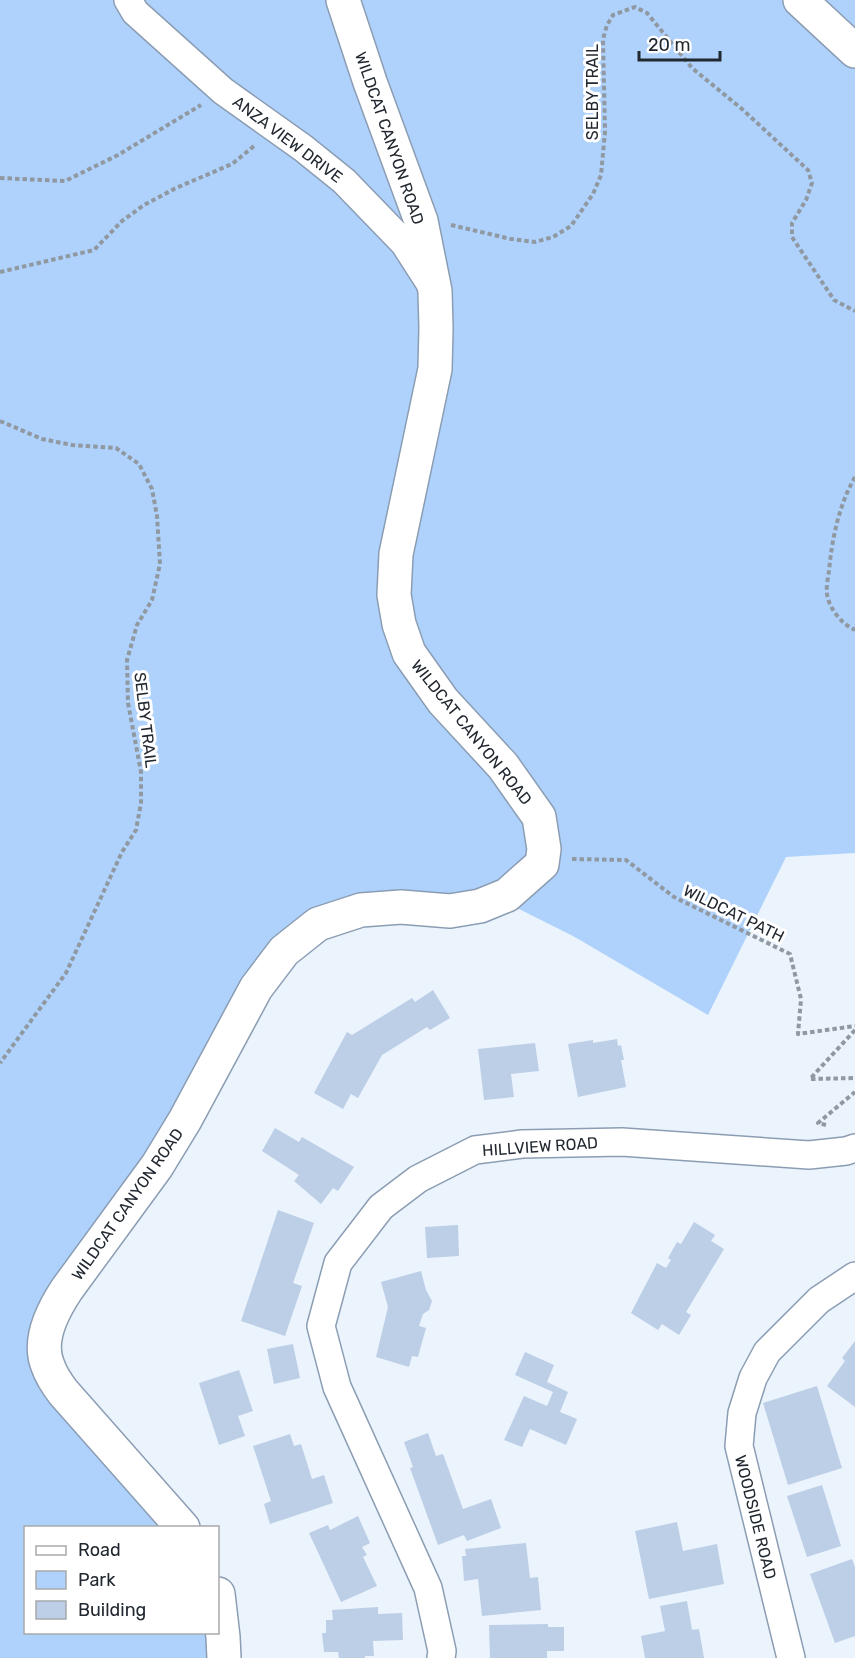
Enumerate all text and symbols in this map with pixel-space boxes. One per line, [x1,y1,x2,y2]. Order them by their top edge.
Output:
scale bar [639,24,720,62]
text: 20 m [648,34,690,56]
street label: SELBY TRAIL [583,44,602,140]
street label: WILDCAT CANYON ROAD [351,49,428,227]
street label: ANZA VIEW DRIVE [229,92,346,187]
street label: WILDCAT CANYON ROAD [407,656,536,809]
street label: SELBY TRAIL [130,671,161,769]
street label: WILDCAT PATH [680,881,787,946]
street label: WILDCAT CANYON ROAD [68,1125,187,1284]
street label: HILLVIEW ROAD [481,1133,599,1160]
street label: WOODSIDE ROAD [731,1453,780,1581]
legend [24,1526,219,1634]
text: Road [78,1539,121,1561]
text: Park [78,1569,116,1591]
text: Building [78,1599,146,1621]

